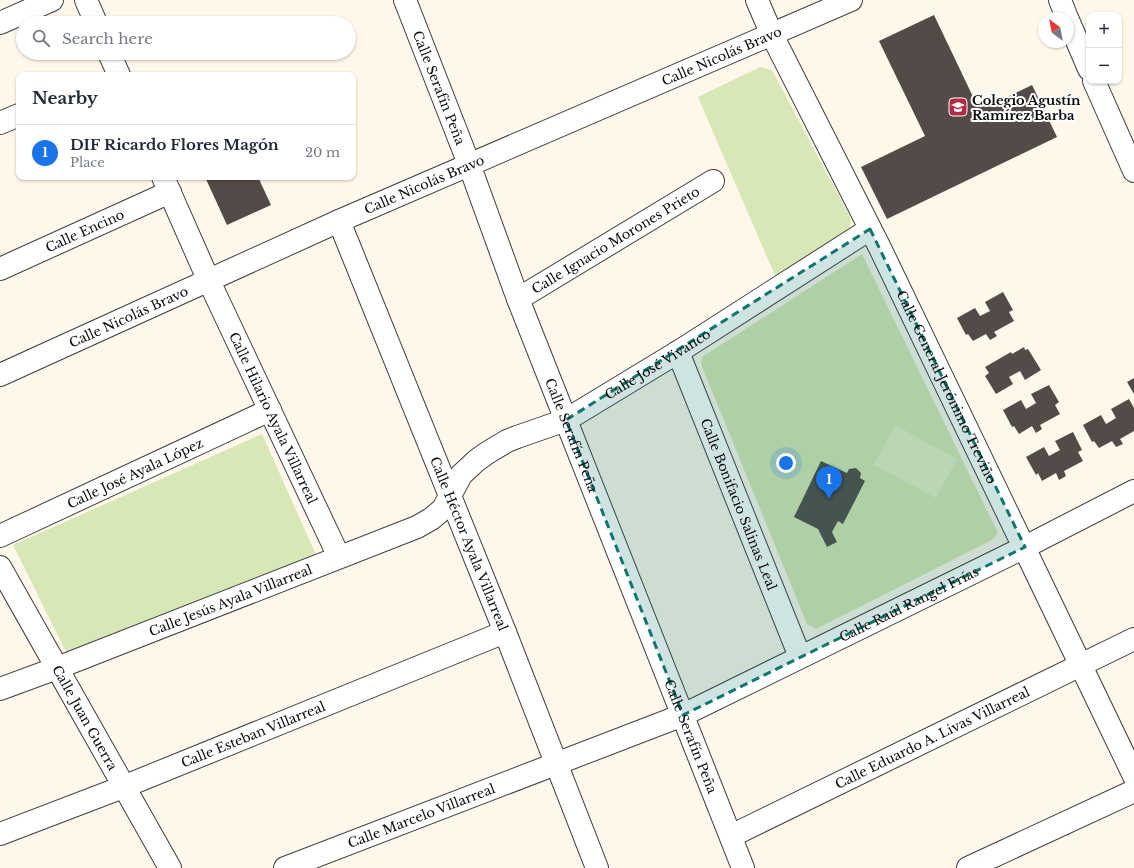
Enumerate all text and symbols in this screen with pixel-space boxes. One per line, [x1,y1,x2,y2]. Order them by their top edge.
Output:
north arrow [1038,12,1074,48]
map controls [1086,12,1122,84]
button: + [1086,12,1122,48]
search box [16,16,356,60]
street label: Calle Nicolás Bravo [659,22,784,89]
icon: search [30,27,52,49]
street label: Calle Serafín Peña [409,28,469,148]
text: Search here [62,29,153,48]
button: − [1086,48,1122,84]
text: Nearby [32,88,98,109]
place label: Colegio Agustín Ramírez Barba [972,92,1081,124]
school or university icon: Colegio Agustín Ramírez Barba [947,96,969,118]
text: DIF Ricardo Flores Magón [70,135,279,154]
text: 1 [42,144,48,161]
text: 20 m [305,144,340,161]
street label: Calle Nicolás Bravo [361,151,487,218]
text: Place [70,154,105,171]
street label: Calle Ignacio Morones Prieto [528,183,703,297]
street label: Calle Encino [43,205,127,256]
street label: Calle Nicolás Bravo [66,282,191,351]
street label: Calle General Jerónimo Treviño [893,287,1001,486]
street label: Calle José Vivanco [602,325,714,403]
street label: Calle Hilario Ayala Villarreal [226,329,321,507]
street label: Calle Serafín Peña [542,376,602,495]
street label: Calle Bonifacio Salinas Leal [697,416,781,593]
street label: Calle José Ayala López [64,434,206,512]
your location [776,453,796,473]
street label: Calle Héctor Ayala Villarreal [427,454,512,633]
pin: 1 [816,466,842,499]
street label: Calle Jesús Ayala Villarreal [146,560,314,640]
street label: Calle Raúl Rangel Frías [836,563,981,646]
street label: Calle Juan Guerra [49,662,122,774]
street label: Calle Serafín Peña [661,677,721,797]
street label: Calle Eduardo A. Livas Villarreal [832,683,1032,792]
street label: Calle Esteban Villarreal [178,697,328,771]
street label: Calle Marcelo Villarreal [345,780,497,852]

